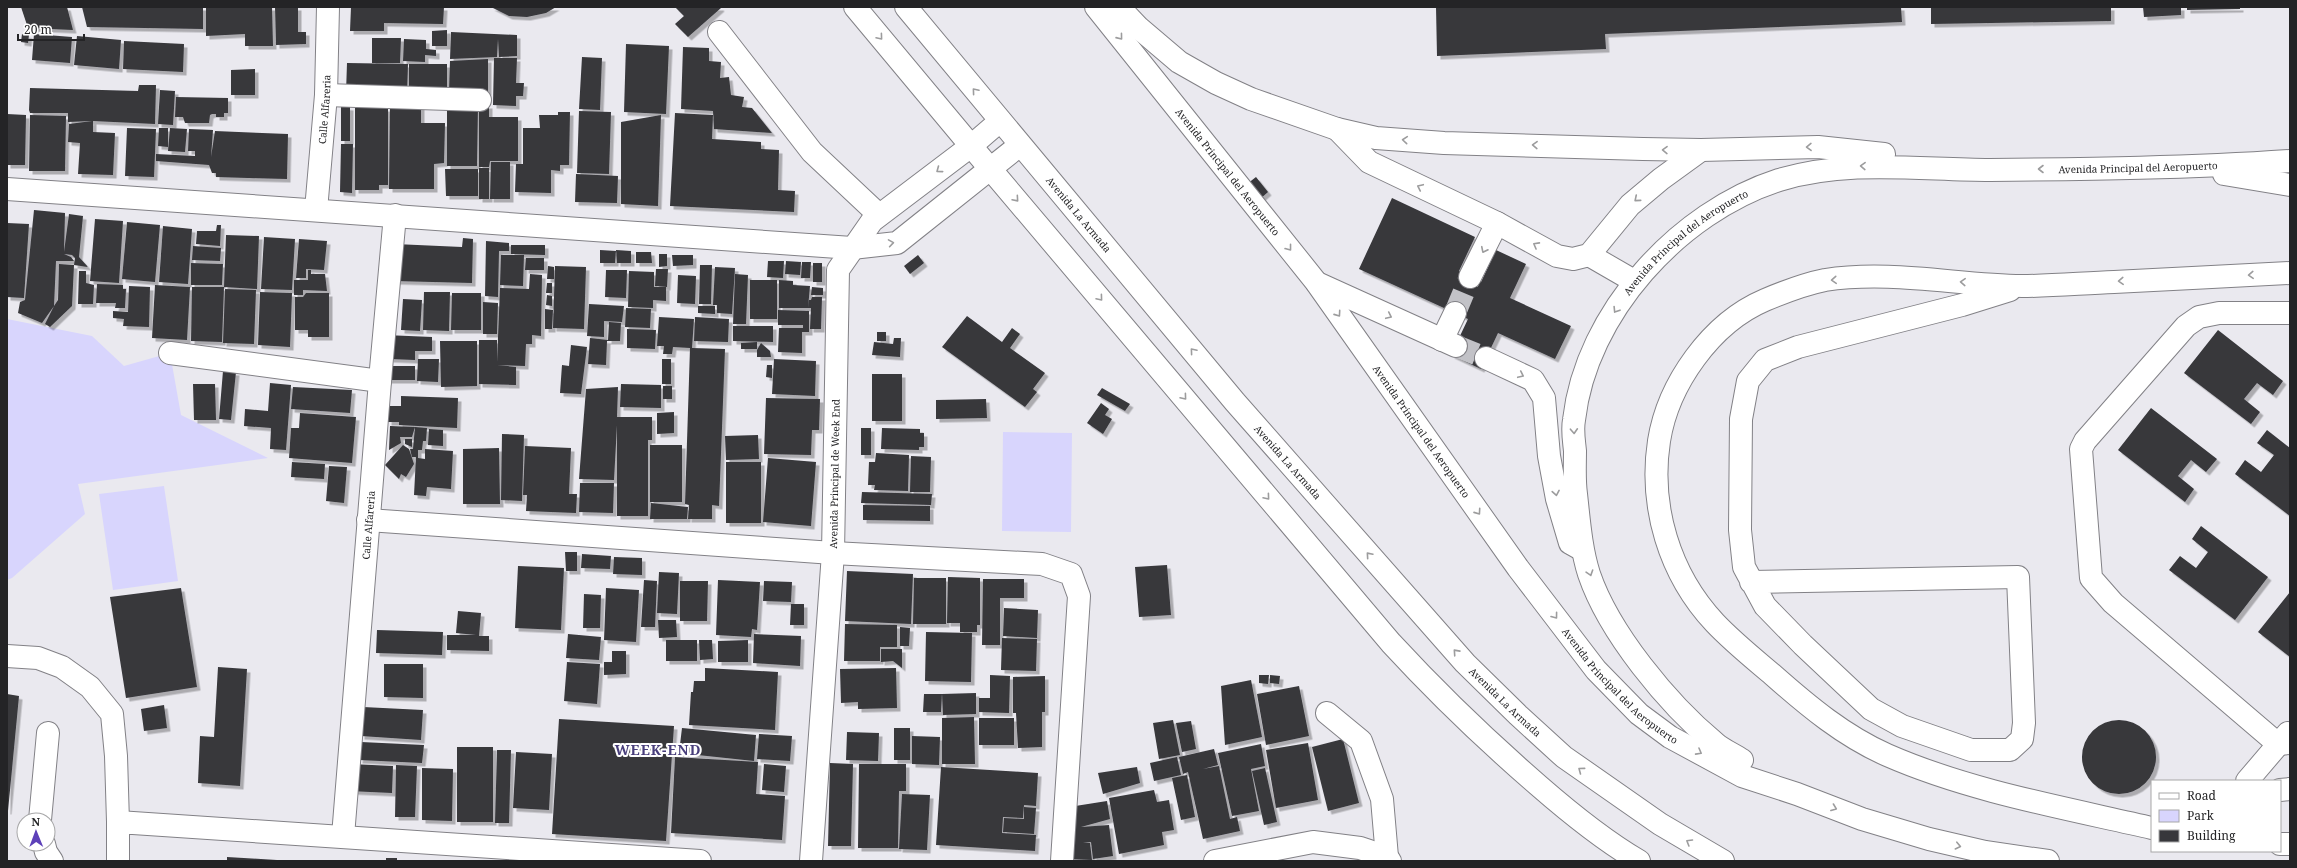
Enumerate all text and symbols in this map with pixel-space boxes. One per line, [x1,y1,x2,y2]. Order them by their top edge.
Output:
scale bar [18,16,84,42]
text: 20 m [24,21,52,38]
one-way arrow [876,32,883,40]
one-way arrow [1116,33,1123,40]
street label: Calle Alfareria [315,74,333,144]
one-way arrow [973,89,980,96]
street label: Avenida Principal del Aeropuerto [1173,105,1283,239]
one-way arrow [1402,135,1408,144]
one-way arrow [1532,140,1538,149]
one-way arrow [1806,143,1812,151]
one-way arrow [1662,145,1668,154]
street label: Avenida Principal del Aeropuerto [2058,158,2218,176]
one-way arrow [1860,162,1866,171]
one-way arrow [937,165,944,172]
one-way arrow [2038,165,2044,173]
street label: Avenida La Armada [1043,174,1115,256]
one-way arrow [1417,184,1425,191]
street label: Avenida Principal del Aeropuerto [1620,186,1750,298]
one-way arrow [1011,194,1018,201]
one-way arrow [1634,195,1642,202]
one-way arrow [887,239,894,248]
one-way arrow [1533,242,1540,250]
one-way arrow [1284,244,1291,251]
one-way arrow [1481,246,1488,253]
one-way arrow [2248,271,2254,280]
one-way arrow [1831,275,1837,284]
one-way arrow [2118,277,2124,286]
one-way arrow [1960,278,1966,287]
one-way arrow [1095,293,1102,301]
one-way arrow [1613,306,1621,313]
one-way arrow [1333,310,1341,317]
one-way arrow [1385,311,1393,319]
one-way arrow [1190,348,1197,355]
street label: Avenida Principal del Aeropuerto [1370,362,1473,501]
one-way arrow [1517,370,1525,378]
one-way arrow [1179,393,1186,400]
street label: Avenida Principal de Week End [826,399,843,549]
street label: Avenida La Armada [1251,422,1325,502]
one-way arrow [1569,428,1578,434]
street label: Calle Alfareria [359,490,378,560]
one-way arrow [1551,490,1560,497]
one-way arrow [1263,492,1270,499]
one-way arrow [1473,507,1480,514]
one-way arrow [1367,552,1374,560]
one-way arrow [1585,570,1593,577]
one-way arrow [1550,612,1557,619]
street label: Avenida Principal del Aeropuerto [1559,625,1680,747]
one-way arrow [1453,650,1460,657]
street label: Avenida La Armada [1466,664,1545,740]
district label: WEEK-END [615,740,701,759]
one-way arrow [1694,748,1702,755]
one-way arrow [1579,767,1586,774]
legend [2151,780,2281,852]
text: Road [2187,787,2217,804]
one-way arrow [1830,803,1837,811]
text: Park [2187,807,2215,824]
north arrow [16,812,56,852]
text: N [31,814,41,829]
text: Building [2187,827,2236,844]
one-way arrow [1686,839,1693,847]
one-way arrow [1955,841,1961,849]

